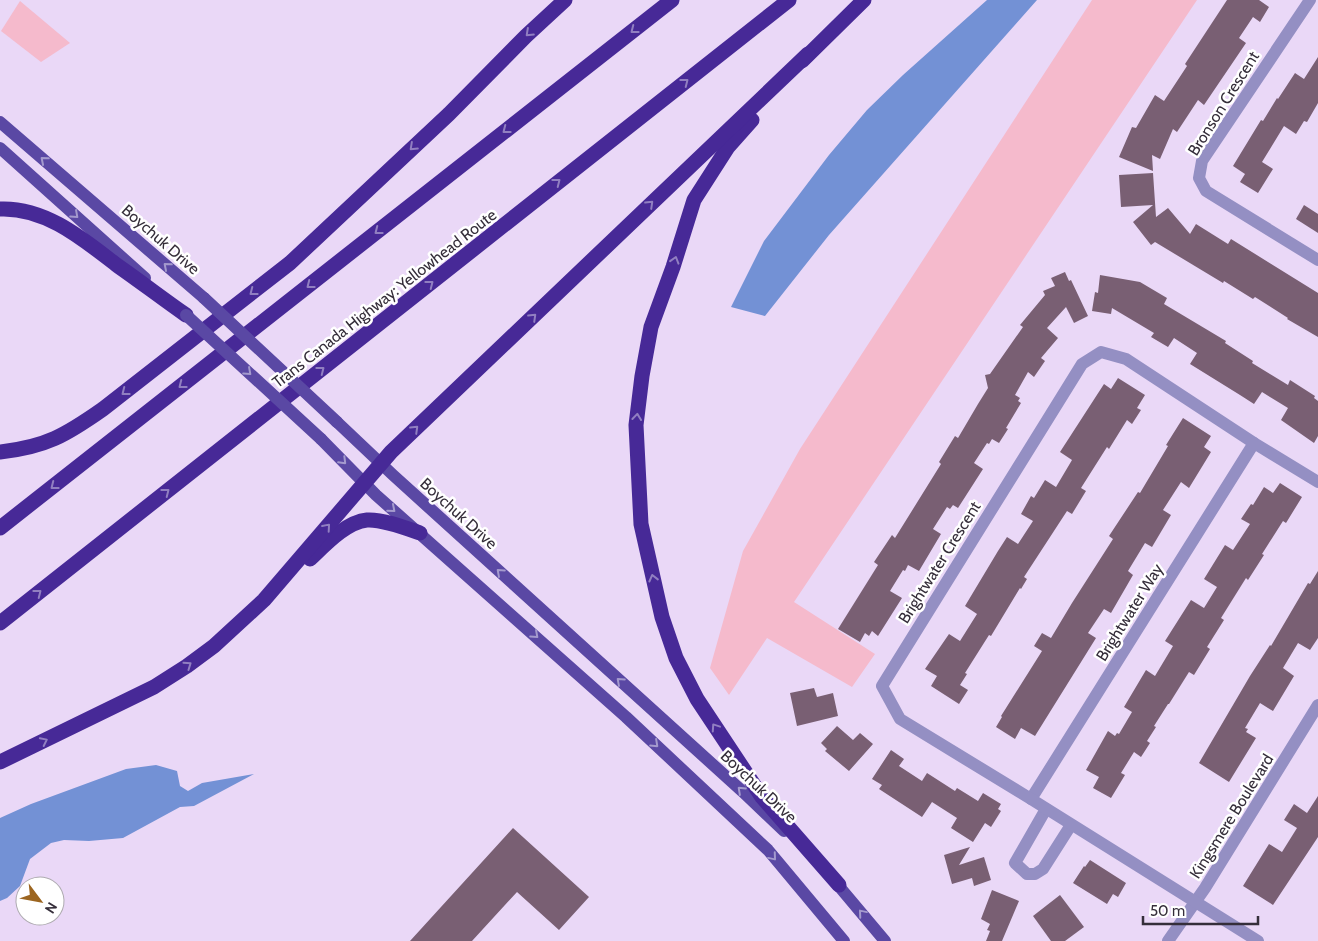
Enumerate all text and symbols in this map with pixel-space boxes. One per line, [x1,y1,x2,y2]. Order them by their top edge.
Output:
one-way arrow [631,24,640,32]
one-way arrow [526,27,535,36]
street label: Bronson Crescent [1184,47,1263,159]
one-way arrow [679,80,688,88]
one-way arrow [503,125,512,133]
one-way arrow [410,141,419,150]
one-way arrow [41,157,50,166]
one-way arrow [551,180,560,188]
street label: Boychuk Drive [118,200,204,278]
one-way arrow [645,201,654,210]
street label: Trans Canada Highway: Yellowhead Route [269,205,500,392]
one-way arrow [70,210,79,219]
one-way arrow [375,225,384,234]
one-way arrow [670,256,680,265]
one-way arrow [164,263,173,272]
one-way arrow [307,279,316,287]
one-way arrow [424,281,433,289]
one-way arrow [250,286,259,294]
one-way arrow [527,314,536,323]
one-way arrow [242,366,251,375]
one-way arrow [315,367,324,375]
one-way arrow [179,380,188,388]
one-way arrow [121,386,131,395]
one-way arrow [632,413,643,421]
one-way arrow [410,426,419,435]
one-way arrow [337,455,346,464]
street label: Boychuk Drive [416,474,501,553]
one-way arrow [51,480,60,489]
one-way arrow [160,489,170,498]
street label: Brightwater Crescent [894,497,985,627]
one-way arrow [386,503,395,511]
one-way arrow [321,523,330,532]
street label: Brightwater Way [1092,560,1167,664]
one-way arrow [496,569,505,578]
one-way arrow [648,574,659,583]
one-way arrow [32,590,41,598]
one-way arrow [530,630,539,639]
one-way arrow [182,662,191,671]
one-way arrow [617,678,626,687]
one-way arrow [712,723,722,732]
one-way arrow [39,737,48,747]
one-way arrow [650,738,659,747]
street label: Boychuk Drive [717,746,801,826]
street label: Kingsmere Boulevard [1185,751,1277,882]
one-way arrow [738,787,747,796]
one-way arrow [767,851,776,860]
north arrow [15,876,65,926]
scale bar [1143,894,1258,926]
text: N [41,899,61,917]
text: 50 m [1150,902,1185,920]
one-way arrow [859,910,868,919]

